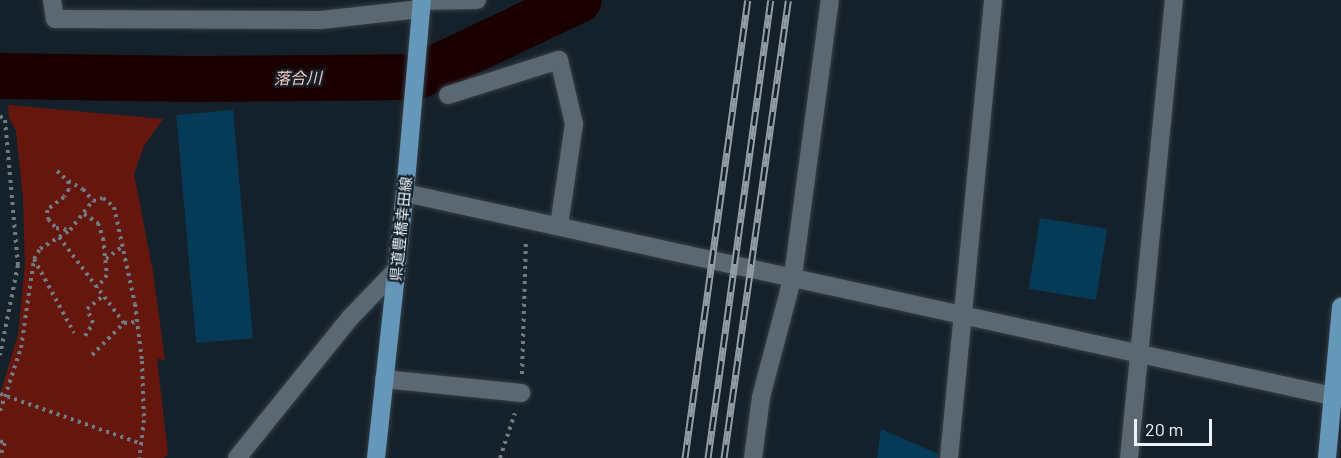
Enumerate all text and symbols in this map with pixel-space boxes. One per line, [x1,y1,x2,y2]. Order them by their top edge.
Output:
water label: 落合川 [274,68,322,88]
street label: 県道豊橋幸田線 [387,176,415,282]
scale bar [1137,407,1215,445]
text: 20 m [1145,418,1183,440]

